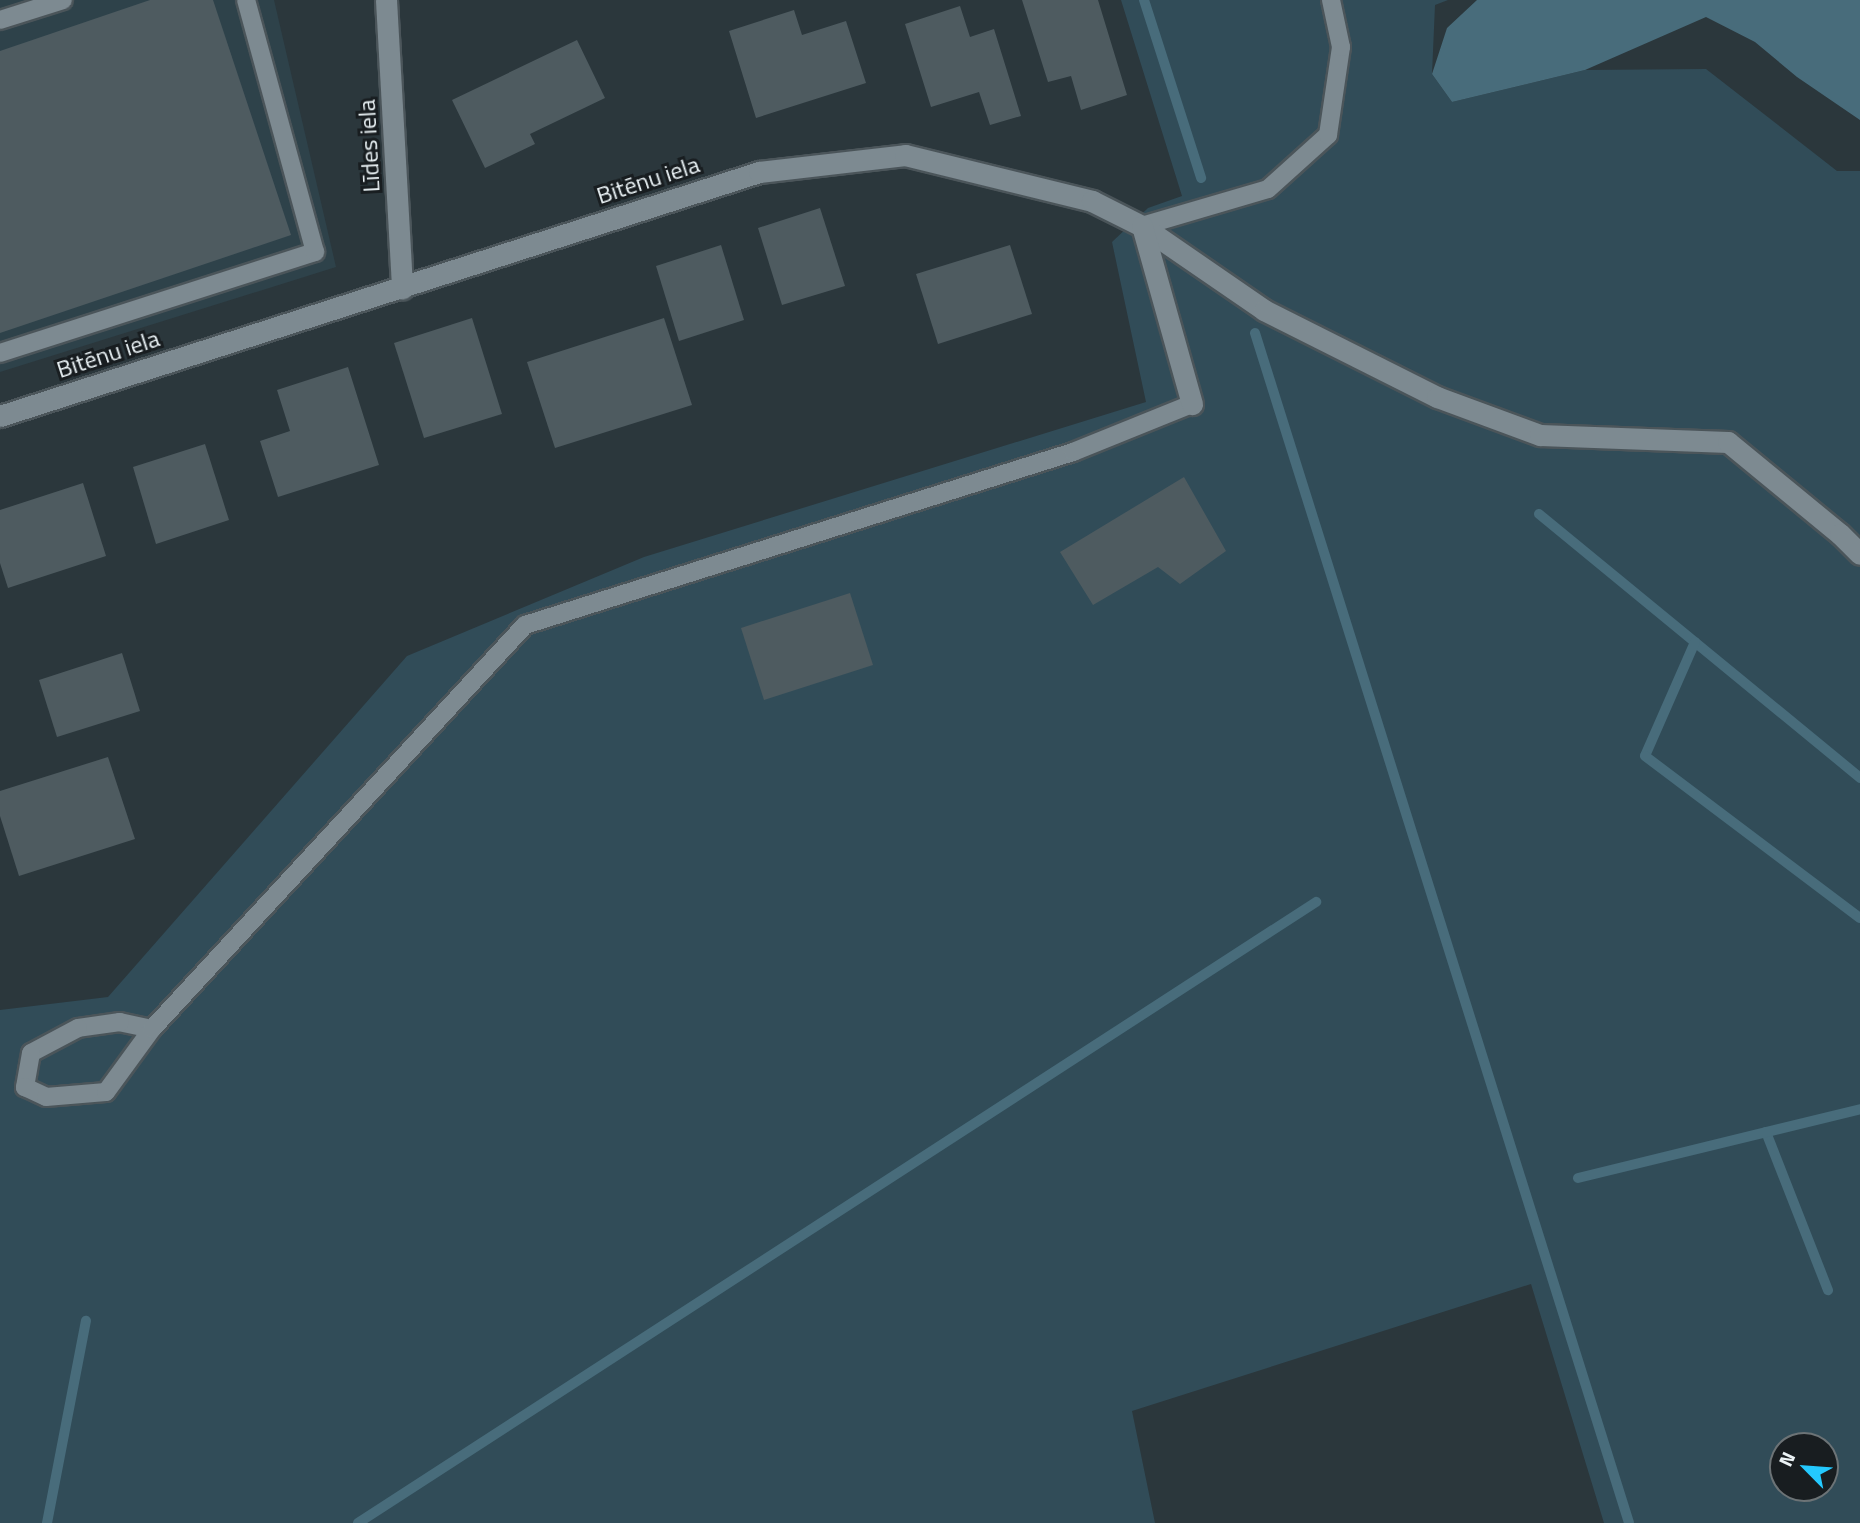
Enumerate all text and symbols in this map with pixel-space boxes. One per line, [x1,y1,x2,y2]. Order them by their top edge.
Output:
street label: Līdes iela [352,99,386,193]
street label: Bitēnu iela [593,150,703,210]
street label: Bitēnu iela [53,324,163,384]
north arrow [1769,1432,1839,1502]
text: N [1770,1447,1802,1471]

